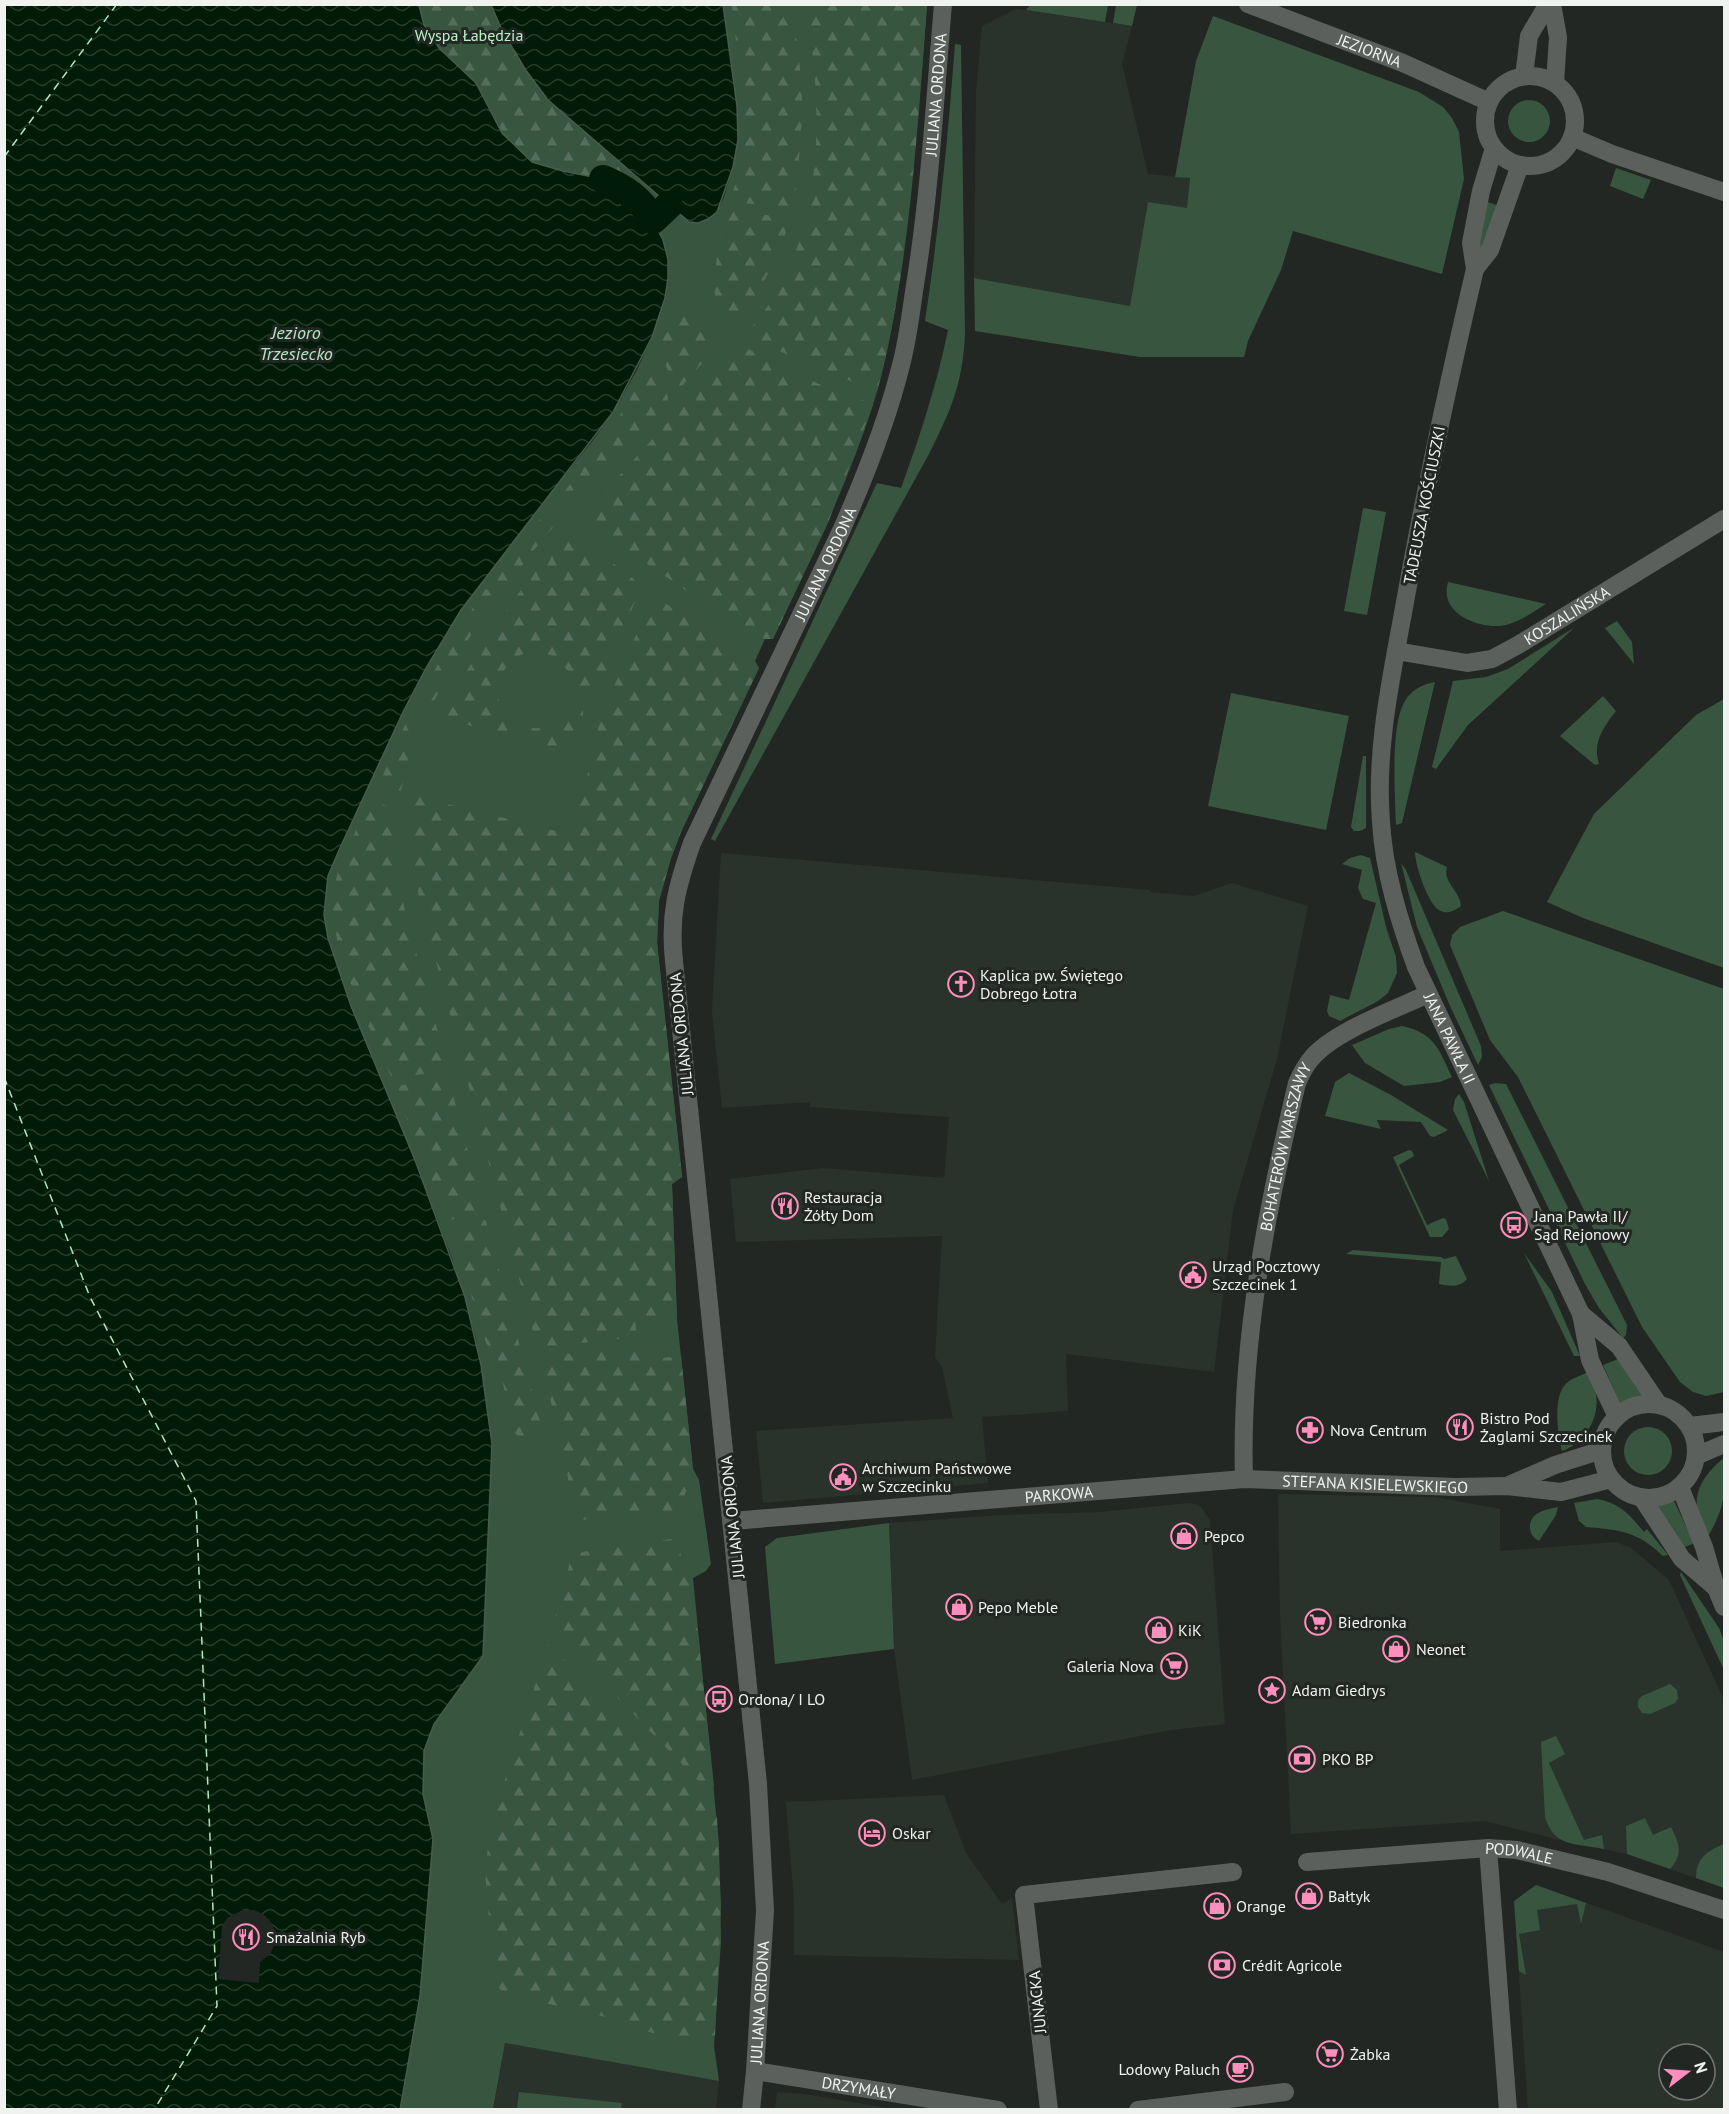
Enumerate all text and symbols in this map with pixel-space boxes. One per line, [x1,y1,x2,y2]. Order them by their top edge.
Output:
park label: Wyspa Łabędzia [415,25,523,45]
street label: JEZIORNA [1334,29,1405,72]
street label: JULIANA ORDONA [921,32,951,158]
water label: Jezioro Trzesiecko [259,321,333,365]
street label: TADEUSZA KOŚCIUSZKI [1399,424,1449,586]
street label: JULIANA ORDONA [789,503,861,625]
street label: KOSZALIŃSKA [1520,581,1614,649]
place label: Kaplica pw. Świętego Dobrego Łotra [980,965,1123,1003]
church icon: Kaplica pw. Świętego Dobrego Łotra [946,969,976,999]
street label: JULIANA ORDONA [665,971,697,1097]
street label: JANA PAWŁA II [1419,988,1480,1087]
street label: BOHATERÓW WARSZAWY [1256,1059,1316,1233]
place label: Restauracja Żółty Dom [804,1187,882,1225]
restaurant icon: Restauracja Żółty Dom [770,1191,800,1221]
place label: Jana Pawła II/ Sąd Rejonowy [1533,1206,1630,1244]
bus stop icon: Jana Pawła II/ Sąd Rejonowy [1499,1210,1529,1240]
place label: Urząd Pocztowy Szczecinek 1 [1212,1256,1320,1294]
public building icon: Urząd Pocztowy Szczecinek 1 [1178,1260,1208,1290]
place label: Bistro Pod Żaglami Szczecinek [1480,1408,1613,1446]
restaurant icon: Bistro Pod Żaglami Szczecinek [1445,1412,1475,1442]
pharmacy icon: Nova Centrum [1295,1415,1325,1445]
place label: Nova Centrum [1330,1420,1427,1440]
street label: JULIANA ORDONA [716,1454,748,1580]
place label: Archiwum Państwowe w Szczecinku [862,1458,1012,1496]
public building icon: Archiwum Państwowe w Szczecinku [828,1462,858,1492]
street label: STEFANA KISIELEWSKIEGO [1282,1470,1468,1497]
street label: PARKOWA [1024,1481,1095,1507]
shop icon: Pepco [1169,1521,1199,1551]
place label: Pepco [1204,1526,1245,1546]
shop icon: Pepo Meble [944,1592,974,1622]
place label: Pepo Meble [978,1597,1058,1617]
supermarket icon: Biedronka [1303,1607,1333,1637]
place label: Biedronka [1338,1612,1407,1632]
shop icon: KiK [1144,1615,1174,1645]
place label: KiK [1178,1620,1202,1640]
shop icon: Neonet [1381,1634,1411,1664]
place label: Neonet [1416,1639,1466,1659]
supermarket icon: Galeria Nova [1159,1651,1189,1681]
place label: Galeria Nova [1067,1656,1154,1676]
place icon: Adam Giedrys [1257,1675,1287,1705]
place label: Adam Giedrys [1292,1680,1386,1700]
bus stop icon: Ordona/ I LO [704,1684,734,1714]
place label: Ordona/ I LO [738,1689,825,1709]
bank icon: PKO BP [1287,1744,1317,1774]
place label: PKO BP [1322,1749,1373,1769]
hotel icon: Oskar [857,1818,887,1848]
place label: Oskar [892,1823,931,1843]
street label: PODWALE [1484,1838,1555,1868]
shop icon: Bałtyk [1294,1881,1324,1911]
place label: Bałtyk [1328,1886,1371,1906]
shop icon: Orange [1202,1891,1232,1921]
place label: Orange [1236,1896,1286,1916]
restaurant icon: Smażalnia Ryb [231,1922,261,1952]
place label: Smażalnia Ryb [266,1927,366,1947]
street label: JULIANA ORDONA [745,1940,773,2065]
bank icon: Crédit Agricole [1207,1950,1237,1980]
place label: Crédit Agricole [1242,1955,1342,1975]
street label: JUNACKA [1024,1969,1050,2035]
supermarket icon: Żabka [1315,2039,1345,2069]
north arrow [1657,2042,1717,2102]
place label: Żabka [1350,2044,1391,2064]
cafe icon: Lodowy Paluch [1225,2054,1255,2084]
place label: Lodowy Paluch [1118,2059,1220,2079]
text: N [1690,2060,1712,2076]
street label: DRZYMAŁY [820,2072,897,2103]

